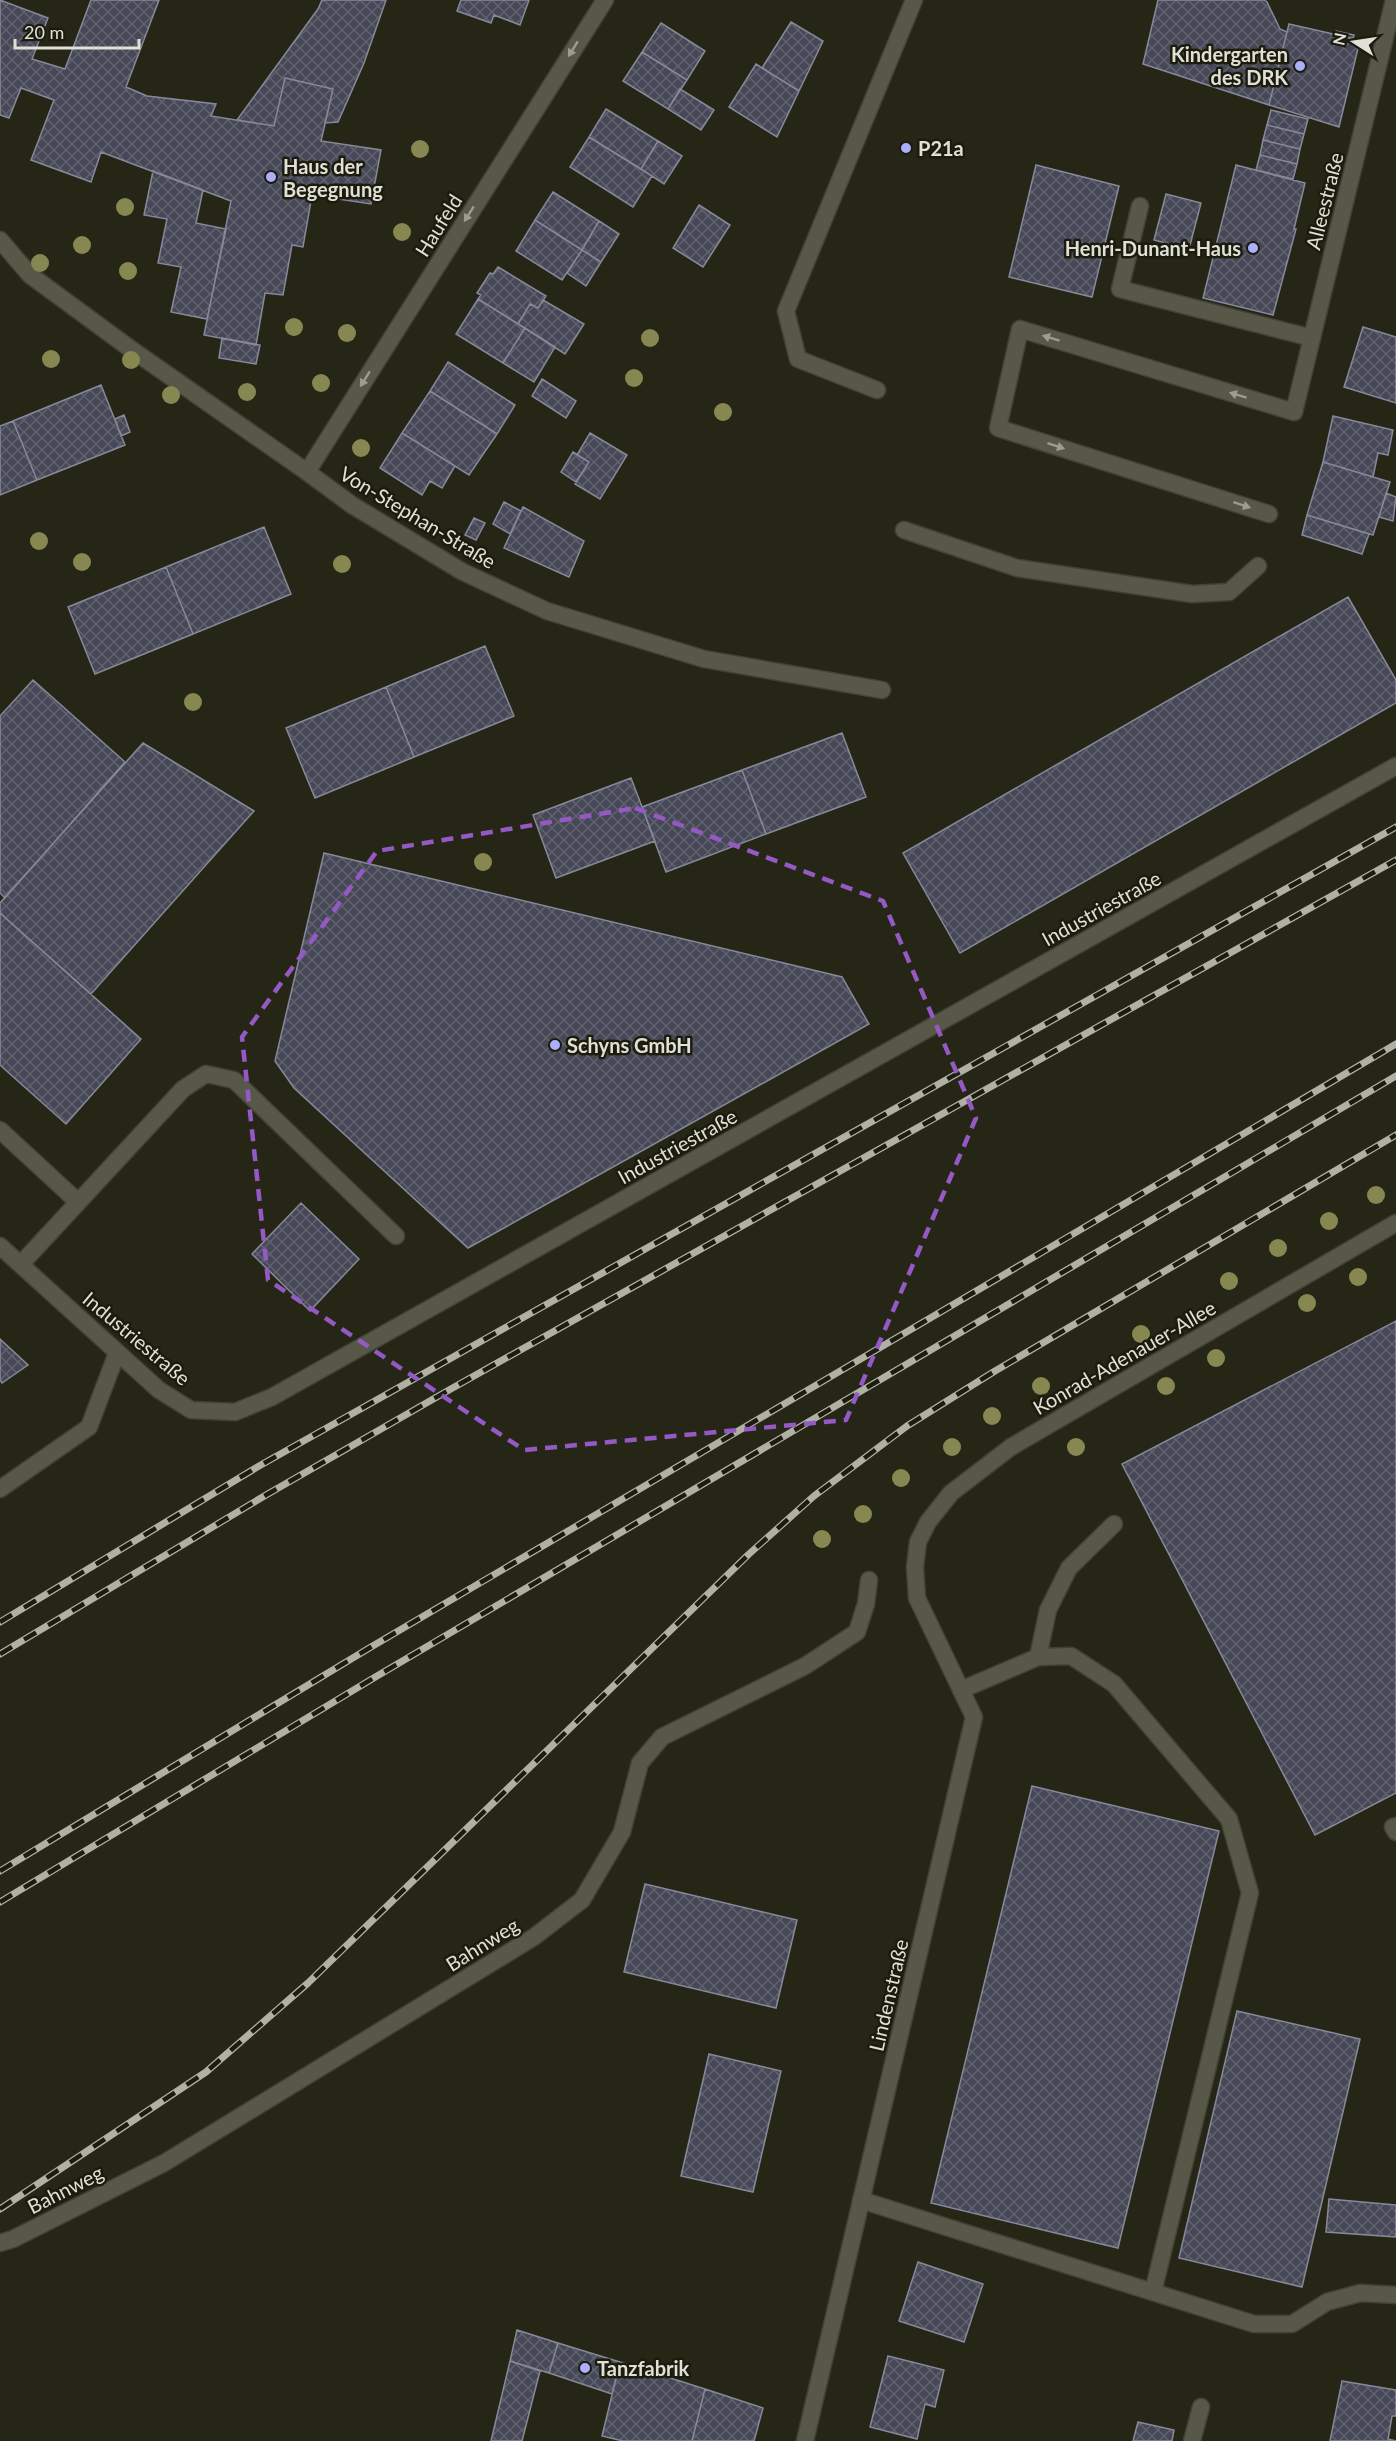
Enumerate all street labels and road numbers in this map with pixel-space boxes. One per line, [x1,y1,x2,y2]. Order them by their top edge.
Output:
street label: Alleestraße [1300,150,1348,252]
street label: Haufeld [409,189,467,261]
street label: Von-Stephan-Straße [336,461,500,573]
street label: Industriestraße [1037,865,1165,951]
street label: Industriestraße [613,1103,741,1189]
street label: Industriestraße [79,1286,195,1390]
street label: Konrad-Adenauer-Allee [1028,1295,1220,1419]
street label: Bahnweg [441,1912,523,1976]
street label: Lindenstraße [863,1937,913,2053]
street label: Bahnweg [23,2160,107,2218]

